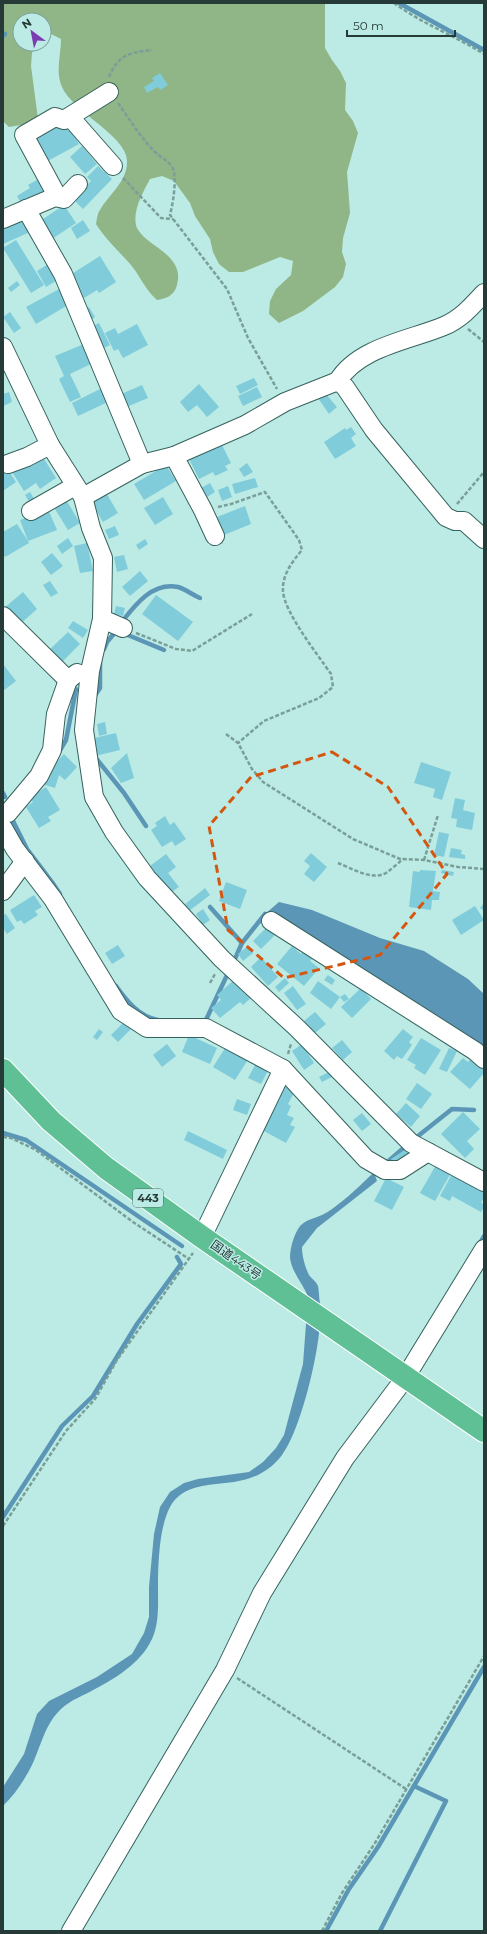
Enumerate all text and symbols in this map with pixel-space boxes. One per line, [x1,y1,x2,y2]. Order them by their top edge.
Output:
north arrow [12,12,52,52]
scale bar [347,12,455,38]
text: N [19,15,34,32]
text: 50 m [353,18,384,33]
road number: 443 [133,1189,163,1207]
street label: 国道443号 [208,1237,265,1283]

